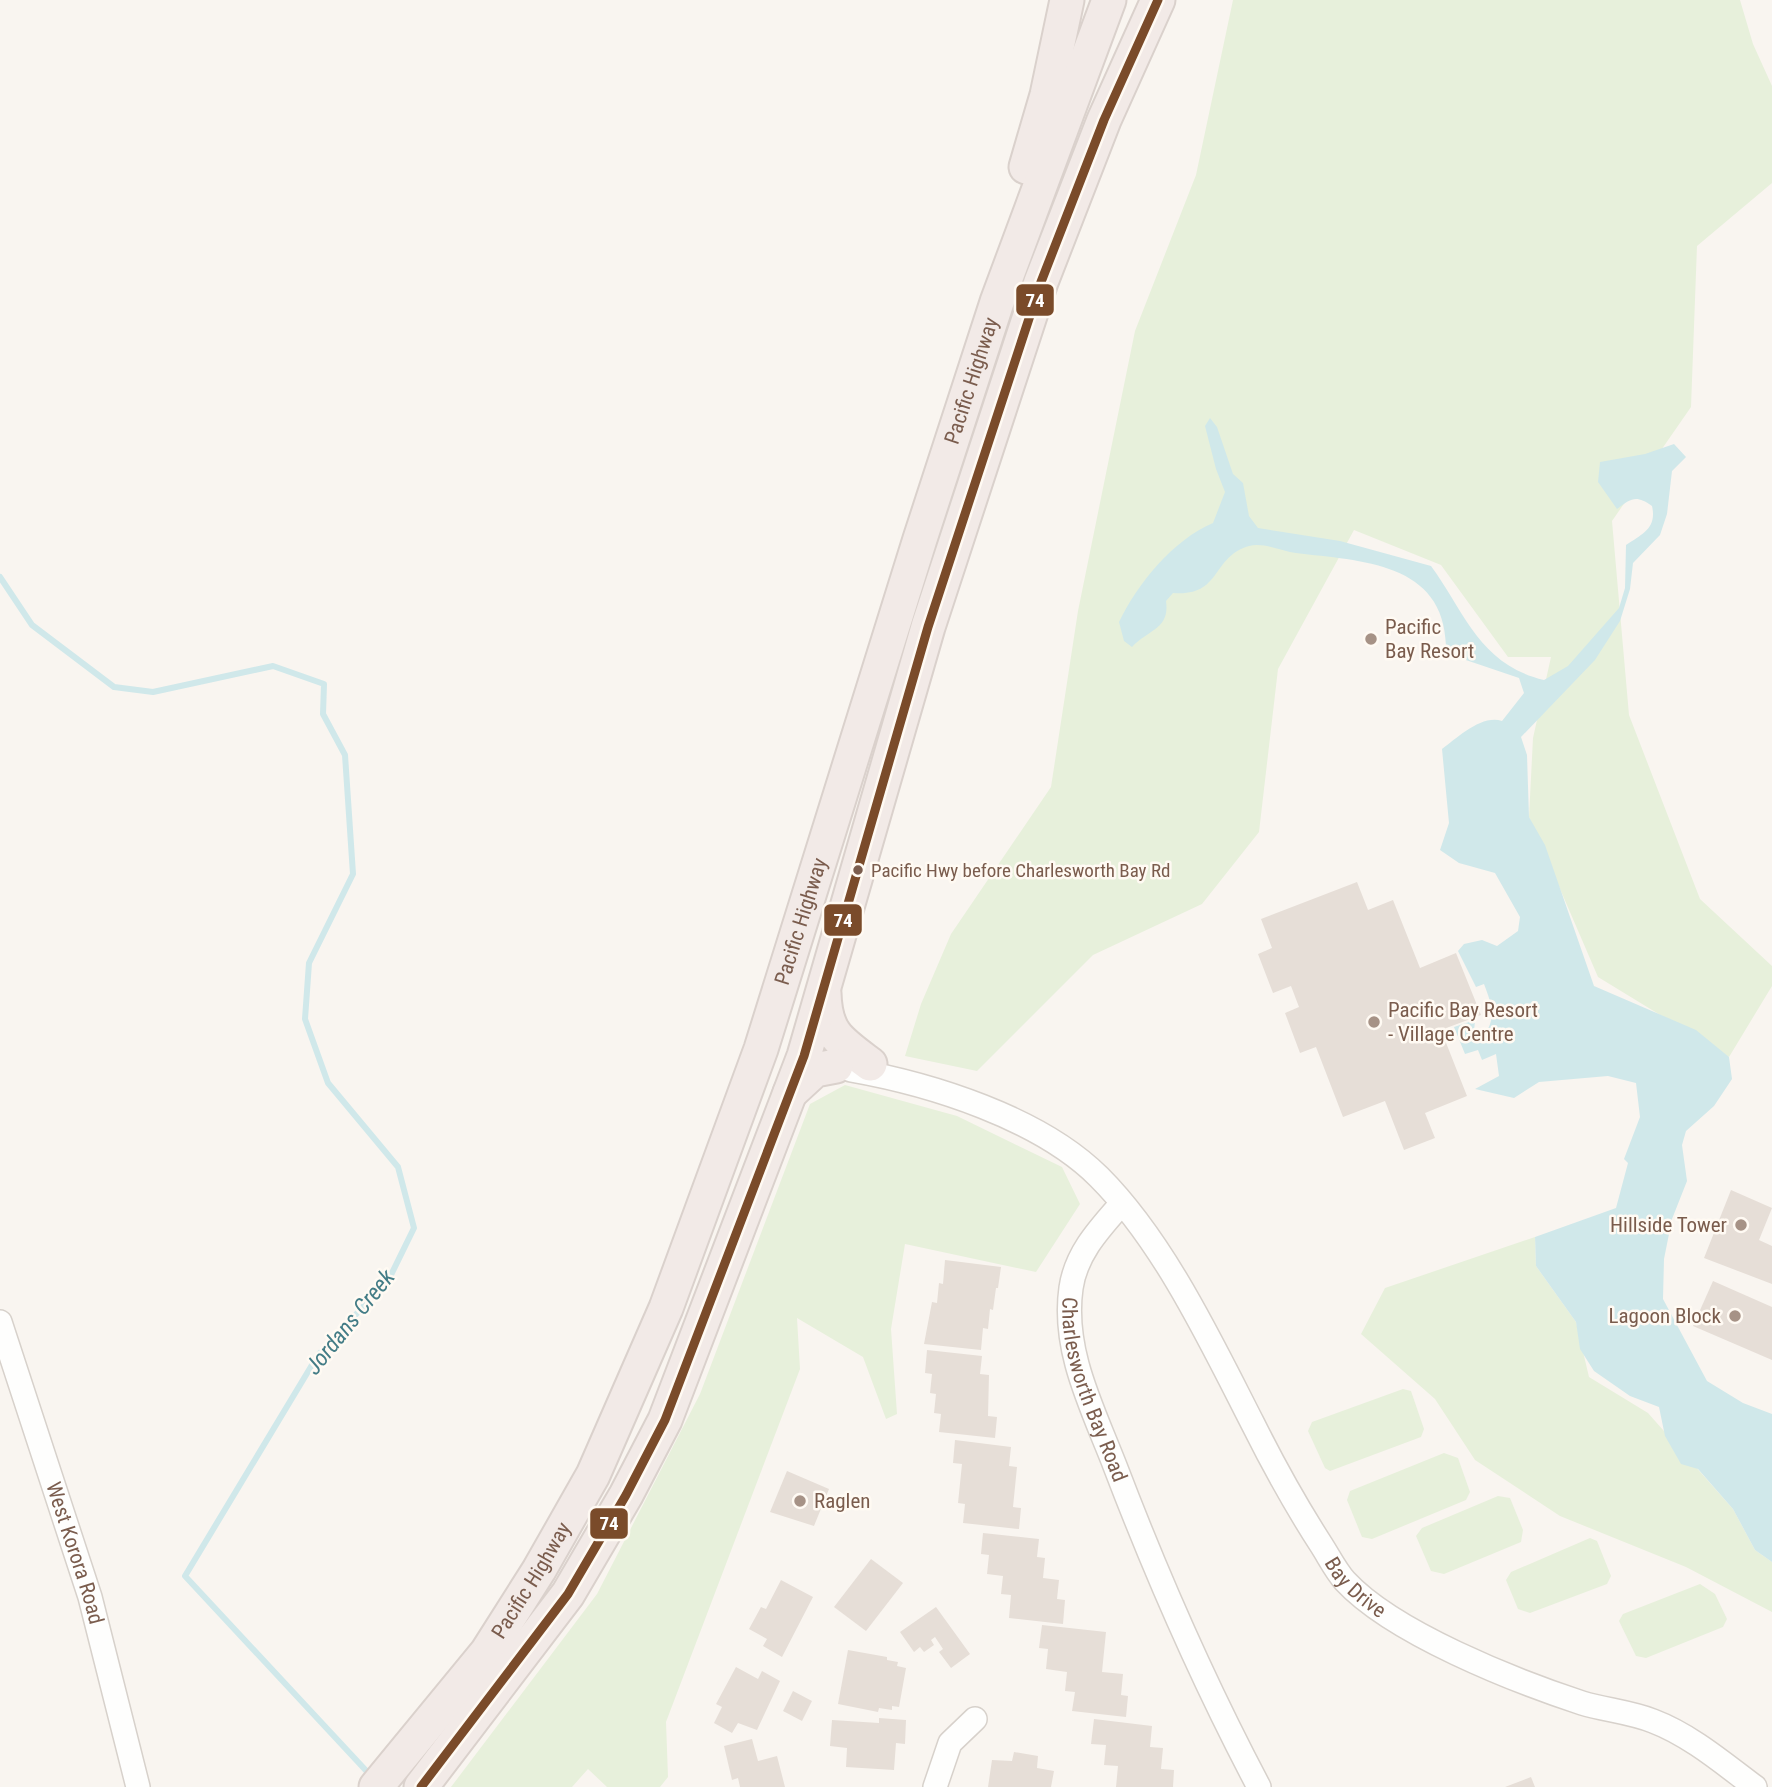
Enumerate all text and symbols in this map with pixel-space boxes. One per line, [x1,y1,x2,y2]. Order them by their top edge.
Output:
line badge: 74 [1015,283,1055,317]
text: 74 [1025,289,1045,312]
street label: Pacific Highway [940,314,1003,447]
place label: Pacific Bay Resort [1385,615,1474,663]
marker: Pacific Bay Resort [1363,631,1379,647]
street label: Pacific Highway [770,855,832,988]
place label: Pacific Hwy before Charlesworth Bay Rd [871,859,1170,882]
marker: Pacific Hwy before Charlesworth Bay Rd [851,863,865,877]
line badge: 74 [823,903,863,937]
text: 74 [833,909,853,932]
place label: Pacific Bay Resort - Village Centre [1388,998,1538,1046]
marker: Pacific Bay Resort - Village Centre [1366,1014,1382,1030]
place label: Hillside Tower [1610,1213,1727,1237]
marker: Hillside Tower [1733,1217,1749,1233]
water label: Jordans Creek [300,1264,401,1380]
street label: Charlesworth Bay Road [1057,1297,1132,1485]
place label: Lagoon Block [1609,1304,1722,1328]
marker: Lagoon Block [1727,1308,1743,1324]
street label: West Korora Road [41,1479,108,1627]
place label: Raglen [814,1489,870,1513]
marker: Raglen [792,1493,808,1509]
line badge: 74 [589,1507,629,1540]
text: 74 [599,1512,619,1535]
street label: Pacific Highway [487,1518,576,1643]
street label: Bay Drive [1320,1553,1391,1623]

